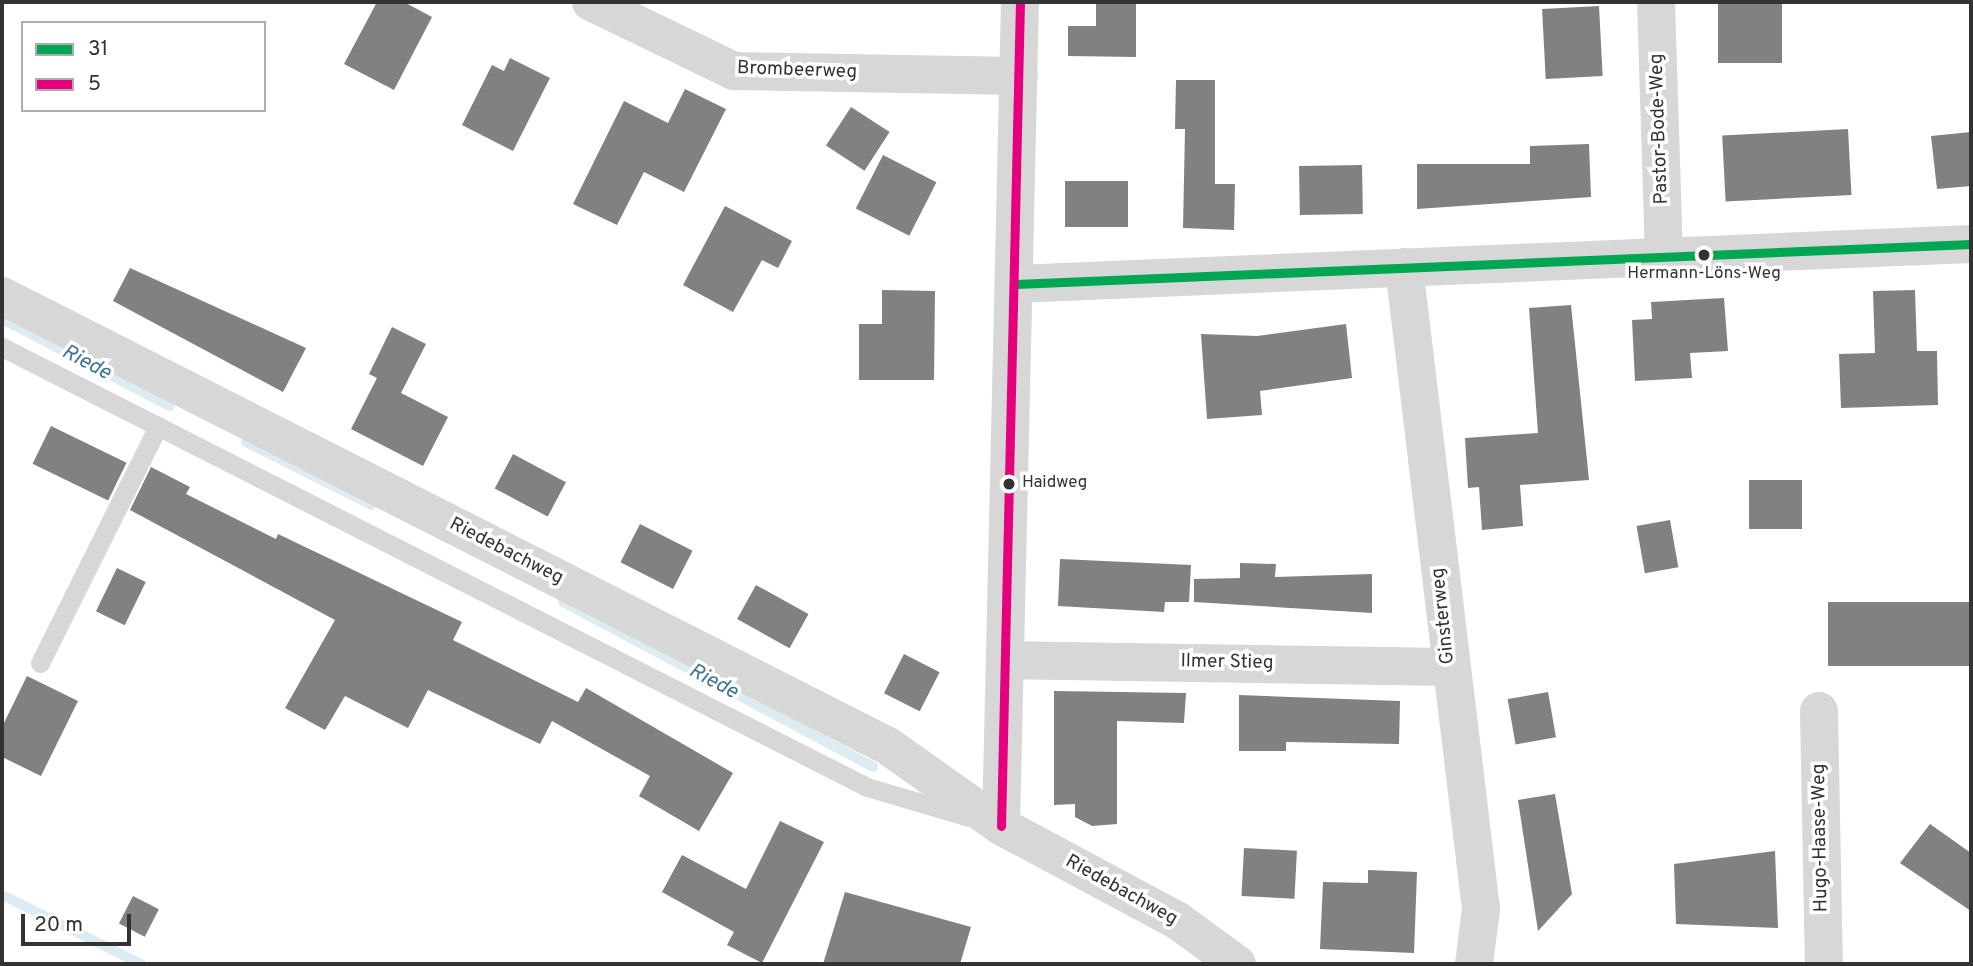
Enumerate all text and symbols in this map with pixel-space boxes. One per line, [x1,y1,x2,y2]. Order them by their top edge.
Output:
legend [21,21,266,112]
text: 31 [88,36,108,63]
street label: Pastor-Bode-Weg [1646,53,1674,205]
street label: Brombeerweg [737,58,857,84]
text: 5 [88,71,101,98]
marker: Hermann-Löns-Weg [1697,248,1711,262]
place label: Hermann-Löns-Weg [1627,265,1781,285]
water label: Riede [57,340,115,386]
place label: Haidweg [1022,474,1087,494]
marker: Haidweg [1002,477,1016,491]
street label: Riedebachweg [445,514,567,590]
street label: Ginsterweg [1428,567,1460,665]
street label: Ilmer Stieg [1180,651,1274,675]
water label: Riede [684,659,742,705]
street label: Hugo-Haase-Weg [1808,763,1834,913]
street label: Riedebachweg [1061,851,1181,931]
scale bar [24,900,135,944]
text: 20 m [34,912,83,939]

